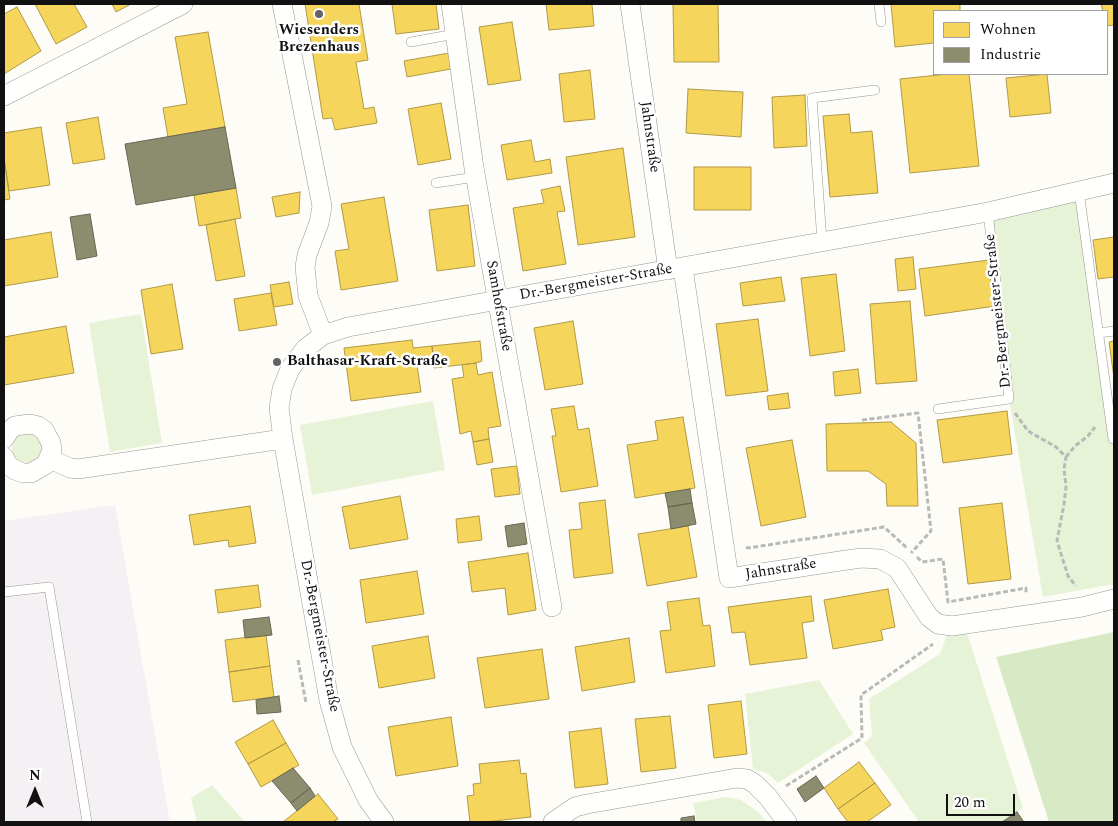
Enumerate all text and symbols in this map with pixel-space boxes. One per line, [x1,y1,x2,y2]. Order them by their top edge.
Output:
marker: Wiesenders Brezenhaus [313,8,325,20]
legend [933,10,1108,75]
text: Wohnen [980,18,1036,41]
place label: Wiesenders Brezenhaus [279,22,359,57]
text: Industrie [980,43,1041,66]
street label: Jahnstraße [635,100,663,174]
street label: Dr.-Bergmeister-Straße [982,233,1016,389]
street label: Samhofstraße [481,259,515,353]
street label: Dr.-Bergmeister-Straße [518,261,674,305]
place label: Balthasar-Kraft-Straße [287,353,448,371]
marker: Balthasar-Kraft-Straße [271,356,283,368]
street label: Jahnstraße [744,556,818,584]
street label: Dr.-Bergmeister-Straße [295,558,343,714]
text: N [29,765,41,786]
north arrow [10,766,60,816]
scale bar [948,784,1017,816]
text: 20 m [954,791,986,814]

